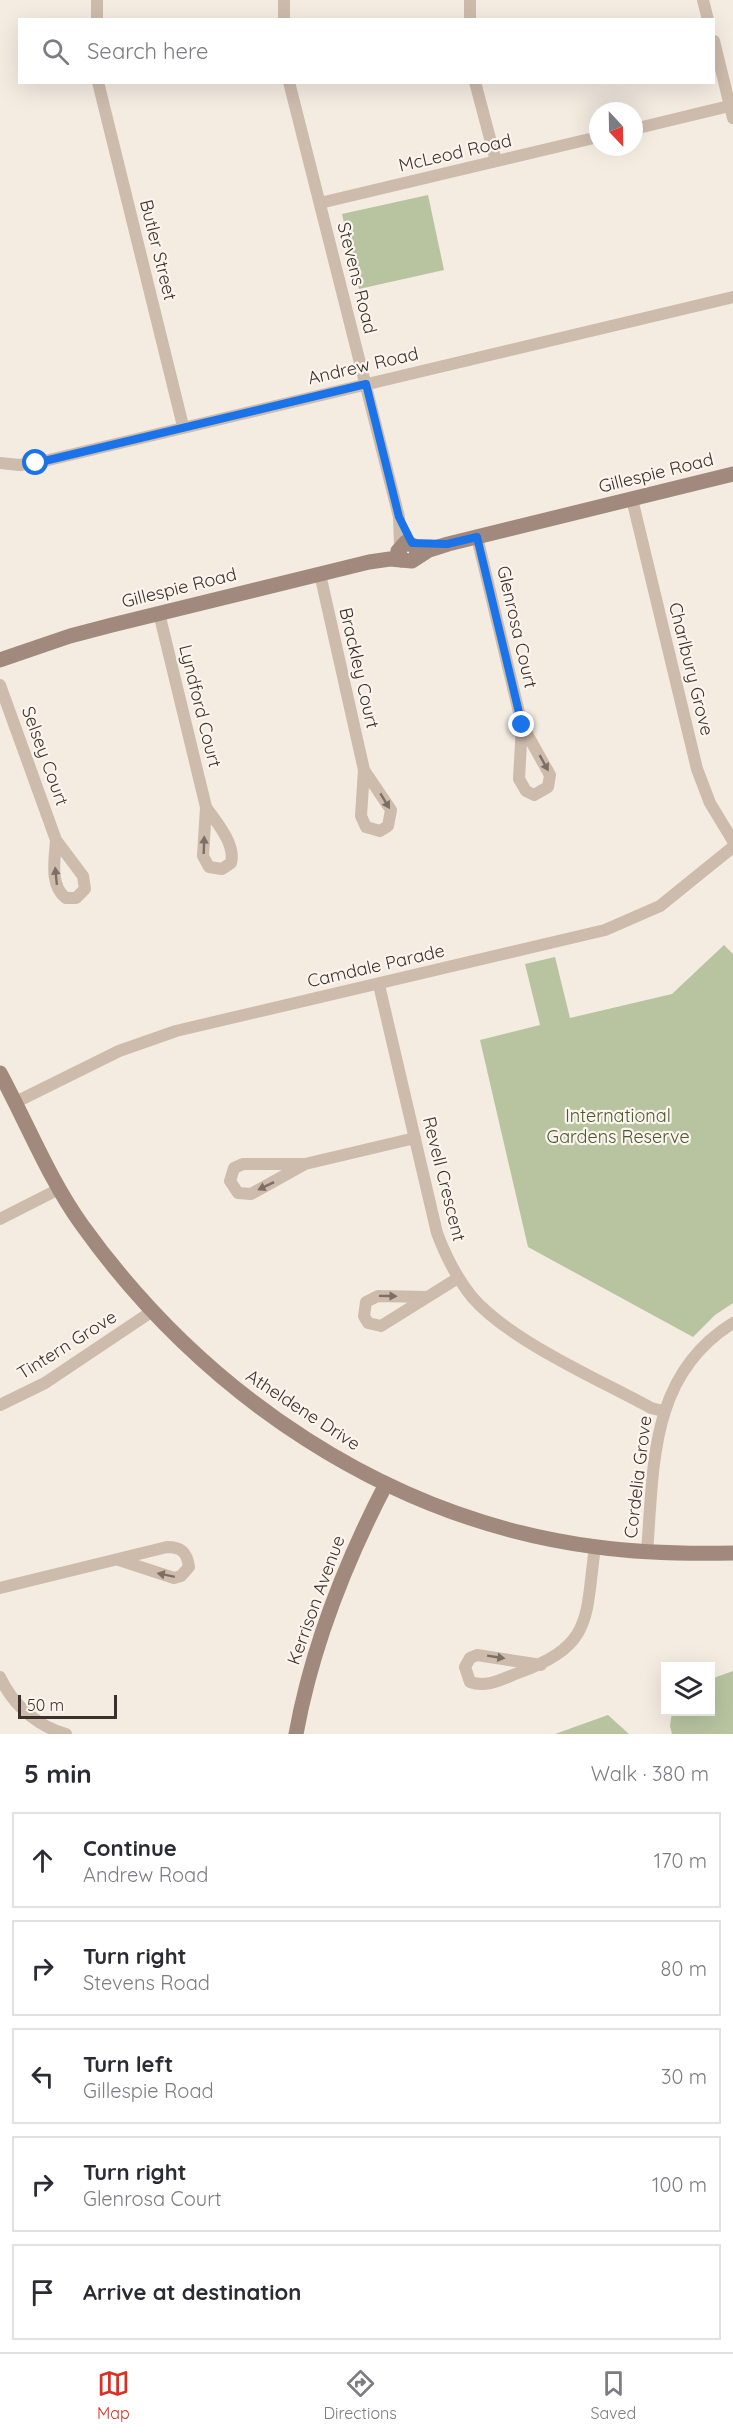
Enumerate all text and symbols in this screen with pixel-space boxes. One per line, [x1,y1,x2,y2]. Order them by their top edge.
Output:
search box [18,18,715,84]
icon: search [39,35,72,68]
text: Search here [87,37,208,65]
north arrow [589,102,643,156]
street label: McLeod Road [396,128,514,177]
street label: Butler Street [135,197,182,303]
street label: Stevens Road [333,220,382,336]
street label: Andrew Road [305,342,420,389]
street label: Gillespie Road [596,447,716,498]
route start [22,449,48,475]
street label: Gillespie Road [119,562,239,613]
street label: Glenrosa Court [492,564,543,690]
street label: Charlbury Grove [664,600,719,738]
street label: Brackley Court [334,605,385,731]
street label: Lyndford Court [174,642,227,770]
street label: Selsey Court [17,703,74,809]
route end [508,711,534,737]
one-way arrow [539,754,549,771]
one-way arrow [380,793,391,809]
one-way arrow [199,835,208,854]
one-way arrow [51,866,61,885]
street label: Camdale Parade [305,939,447,992]
park label: International Gardens Reserve [546,1104,690,1148]
street label: Revell Crescent [418,1114,471,1244]
one-way arrow [258,1181,275,1191]
one-way arrow [378,1291,397,1301]
street label: Tintern Grove [13,1305,121,1384]
street label: Atheldene Drive [242,1364,365,1455]
street label: Cordelia Grove [619,1414,656,1540]
street label: Kerrison Avenue [281,1532,350,1668]
one-way arrow [156,1570,175,1579]
one-way arrow [487,1653,506,1662]
map controls [661,1662,715,1716]
button: layers [661,1662,715,1716]
scale bar [18,1692,117,1720]
text: 50 m [27,1695,64,1715]
text: 5 min [24,1757,92,1790]
text: Walk · 380 m [591,1761,709,1786]
text: Continue [83,1834,177,1862]
icon: ahead [26,1844,59,1877]
text: 170 m [654,1848,707,1873]
text: Andrew Road [83,1862,208,1887]
text: Turn right [83,1942,187,1970]
icon: right [26,1952,59,1985]
text: 80 m [661,1956,707,1981]
text: Stevens Road [83,1970,210,1995]
text: Turn left [83,2050,173,2078]
icon: left [26,2060,59,2093]
text: 30 m [661,2064,707,2089]
text: Gillespie Road [83,2078,214,2103]
text: Turn right [83,2158,187,2186]
icon: right [26,2168,59,2201]
text: 100 m [652,2172,707,2197]
text: Glenrosa Court [83,2186,222,2211]
icon: arrive [26,2276,59,2309]
text: Arrive at destination [83,2278,301,2306]
tab: Map [97,2367,130,2423]
tab: Directions [324,2367,397,2423]
tab: Saved [591,2367,636,2423]

